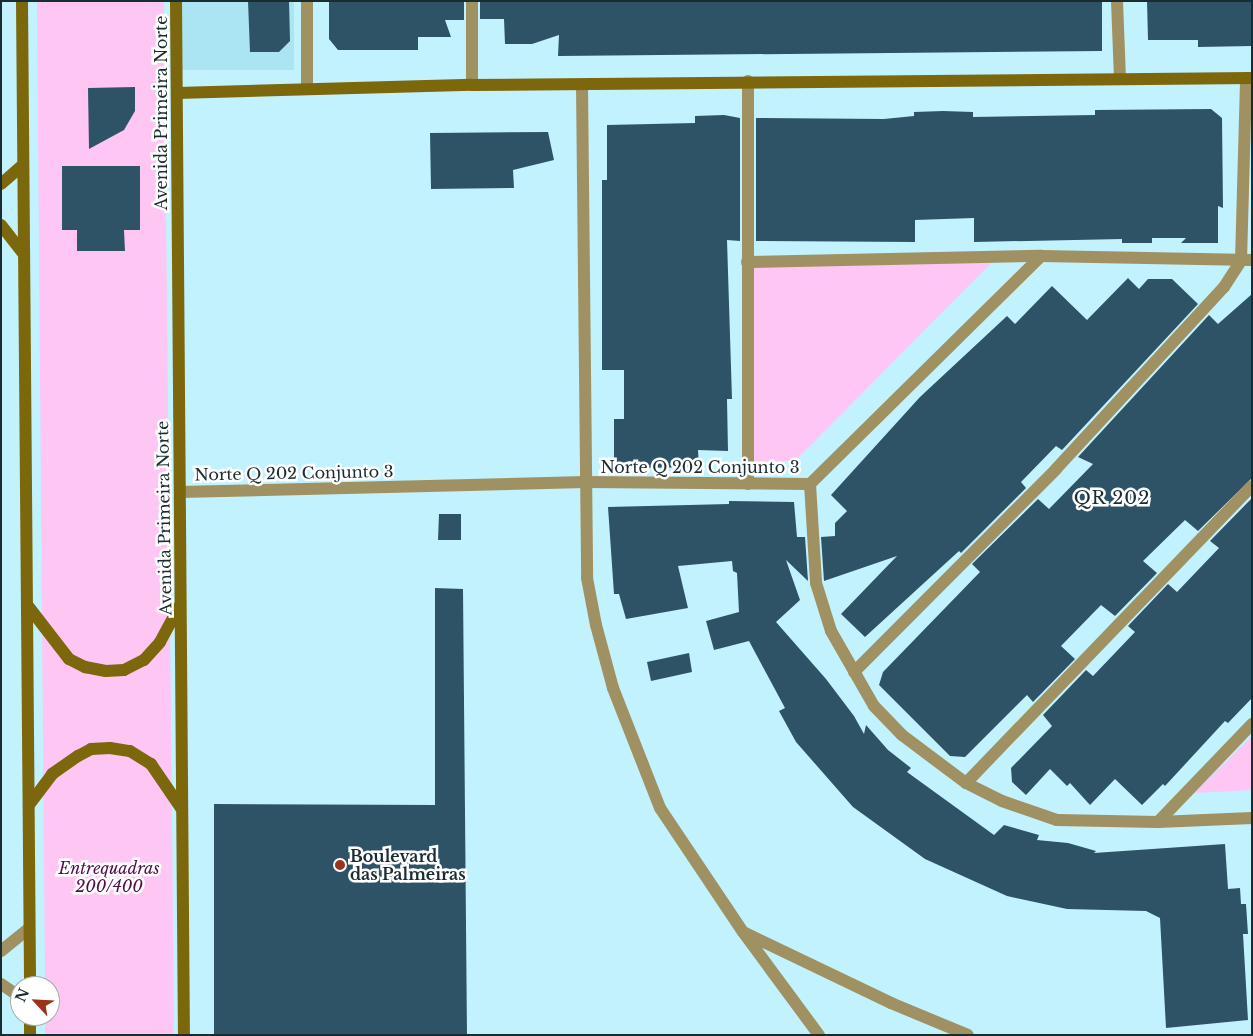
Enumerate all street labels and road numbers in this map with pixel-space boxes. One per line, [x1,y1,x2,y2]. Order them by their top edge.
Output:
street label: Avenida Primeira Norte [151,16,171,210]
street label: Avenida Primeira Norte [153,420,175,616]
street label: Norte Q 202 Conjunto 3 [600,457,800,477]
street label: Norte Q 202 Conjunto 3 [194,462,394,484]

